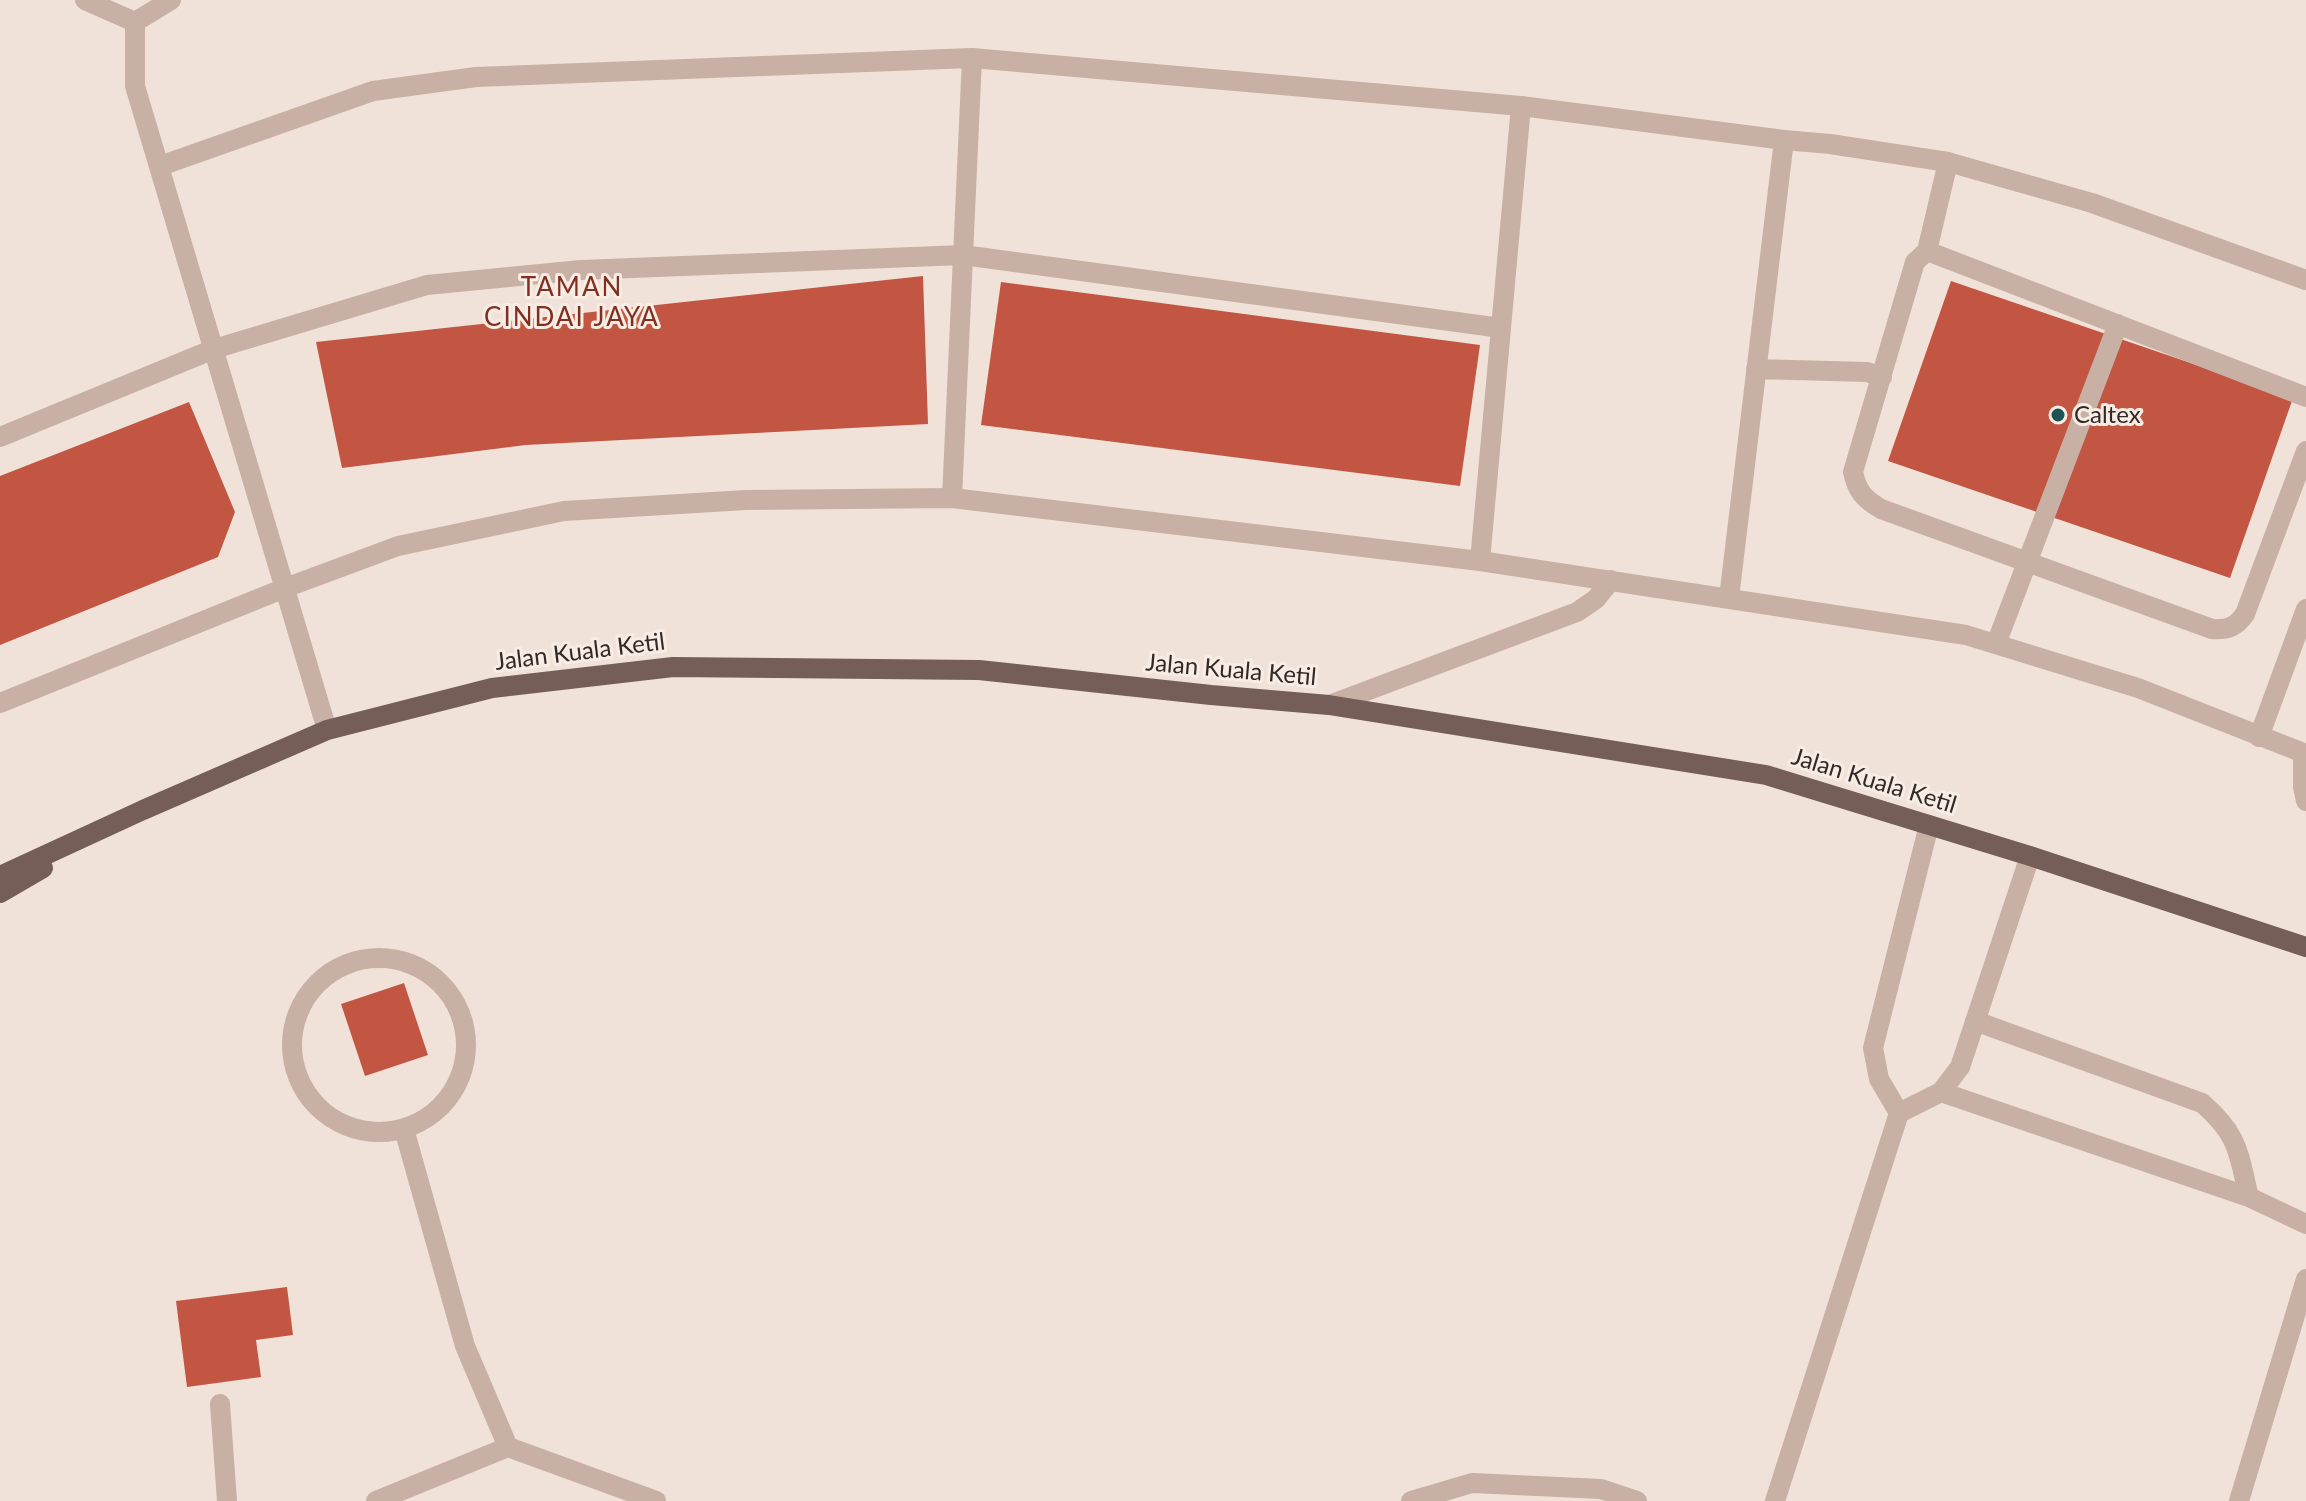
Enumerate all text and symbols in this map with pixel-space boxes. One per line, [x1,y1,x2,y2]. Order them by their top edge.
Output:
district label: TAMAN CINDAI JAYA [484,272,660,334]
place label: Caltex [2074,401,2141,429]
marker: Caltex [2049,406,2067,424]
street label: Jalan Kuala Ketil [493,627,667,677]
street label: Jalan Kuala Ketil [1145,648,1317,692]
street label: Jalan Kuala Ketil [1788,742,1960,820]

